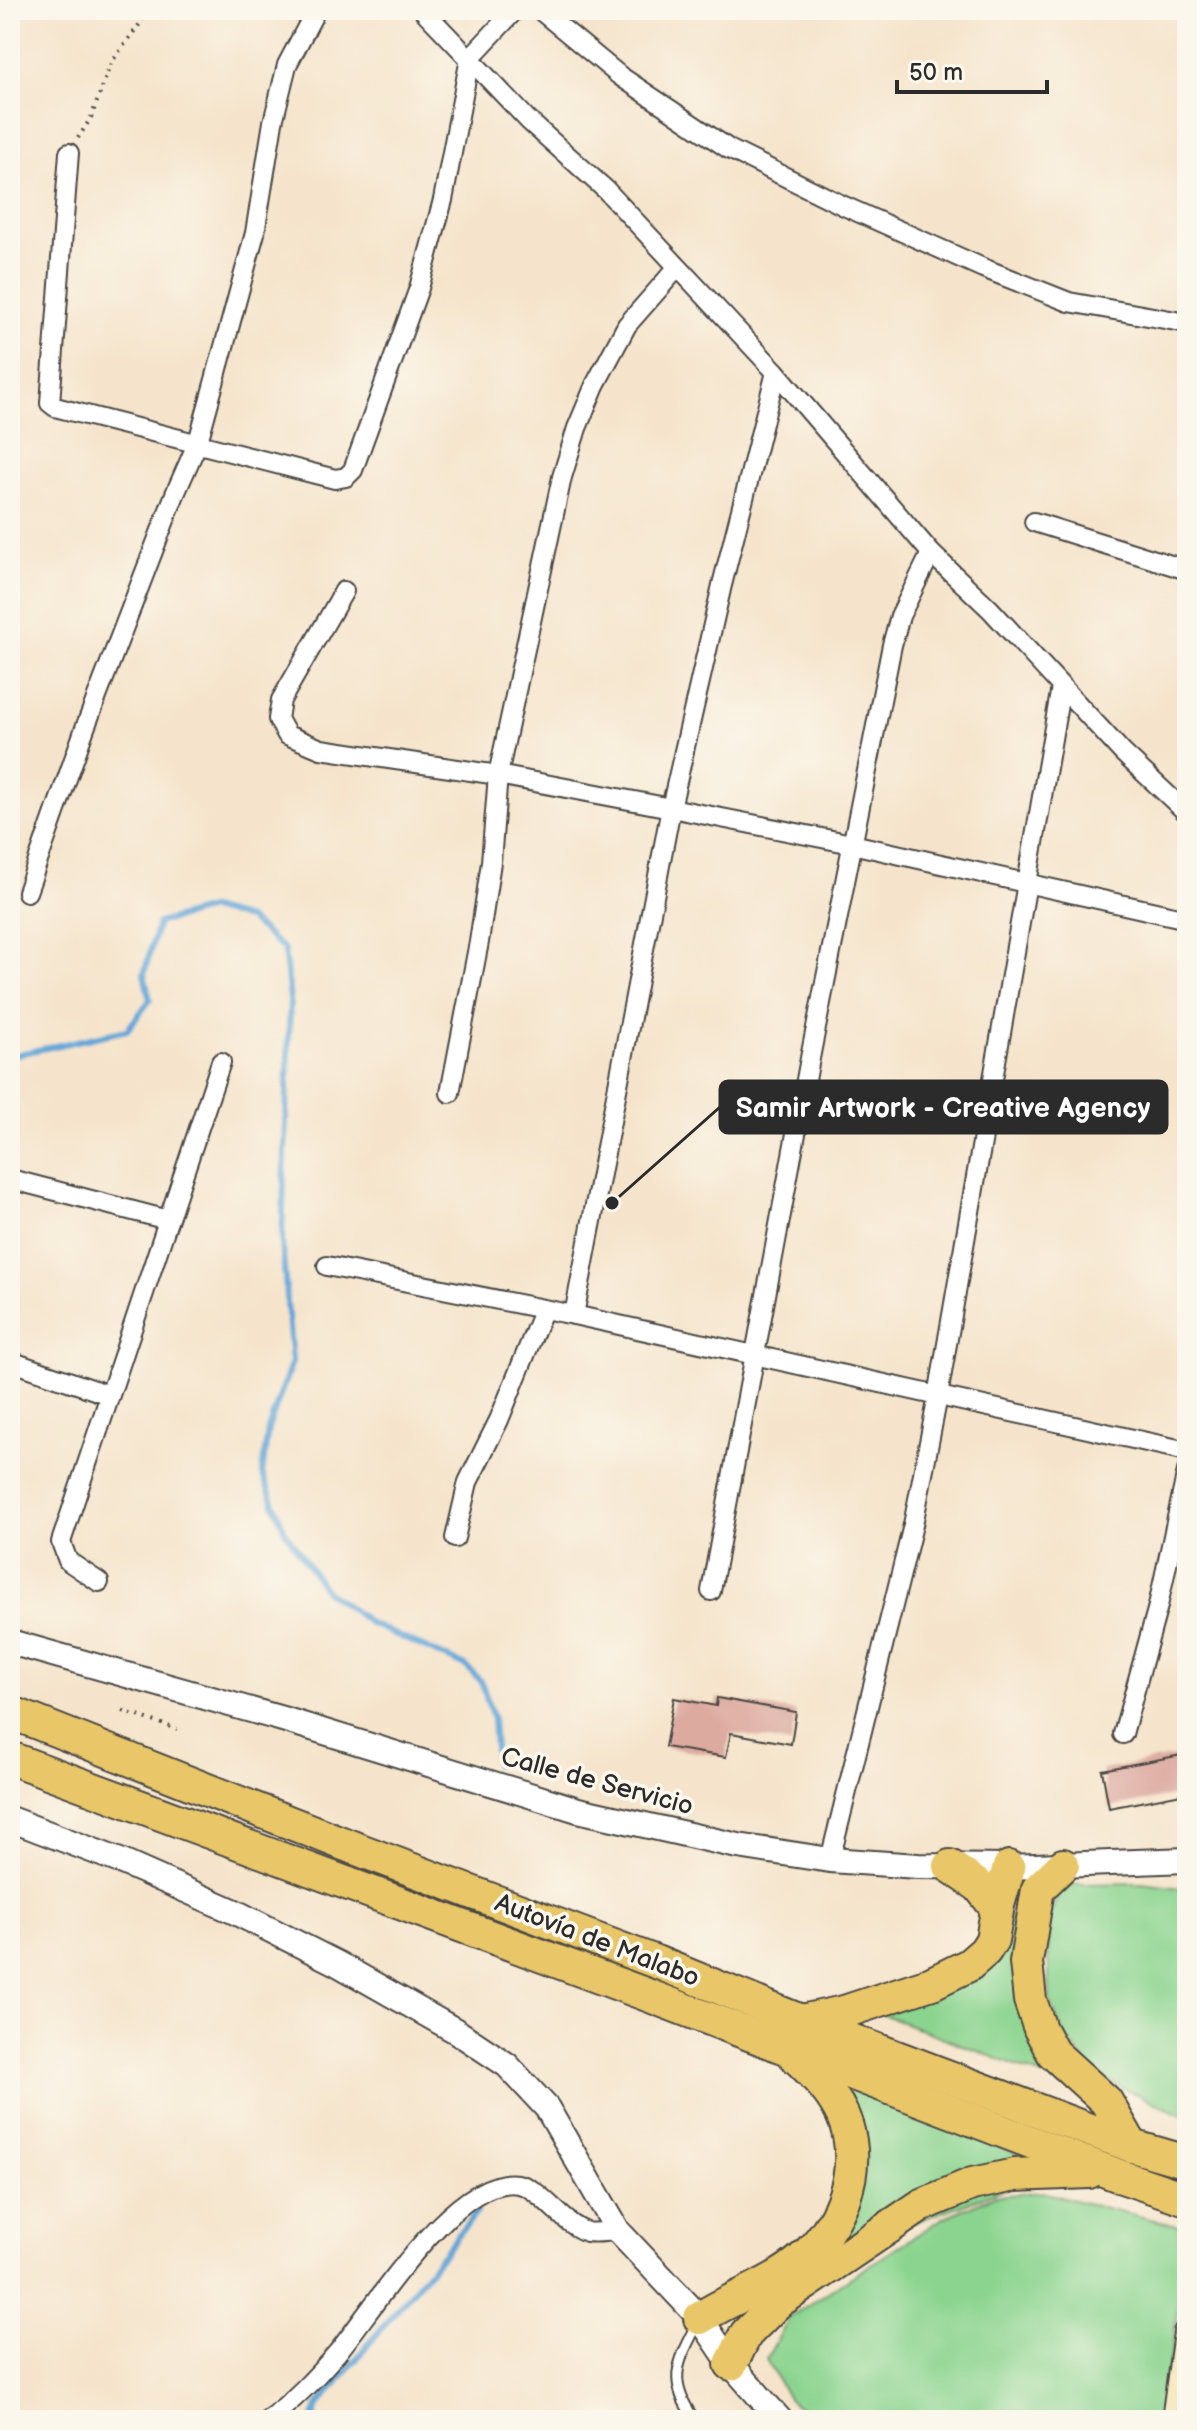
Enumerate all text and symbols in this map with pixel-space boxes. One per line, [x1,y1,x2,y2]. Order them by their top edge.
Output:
scale bar [897,44,1047,94]
text: 50 m [909,58,963,87]
callout: Samir Artwork - Creative Agency [720,1081,1167,1133]
text: Samir Artwork - Creative Agency [736,1092,1150,1125]
street label: Calle de Servicio [498,1741,696,1823]
street label: Autovía de Malabo [490,1888,704,1994]

